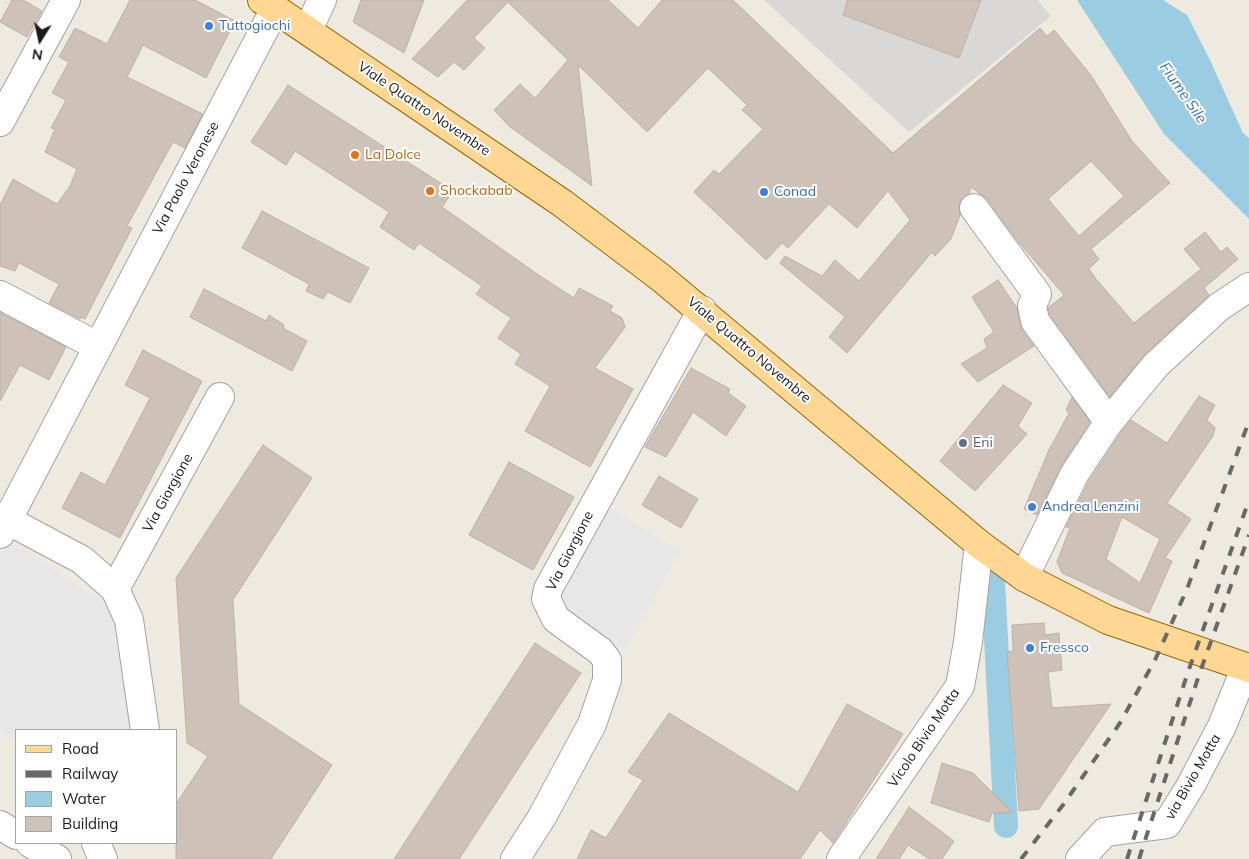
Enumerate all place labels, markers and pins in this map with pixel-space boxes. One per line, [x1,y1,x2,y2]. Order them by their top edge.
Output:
place label: Tuttogiochi [219,18,290,34]
marker: Tuttogiochi [203,20,215,32]
place label: La Dolce [365,147,421,163]
marker: La Dolce [349,149,361,161]
place label: Shockabab [440,183,513,199]
place label: Conad [774,184,816,200]
marker: Shockabab [424,185,436,197]
marker: Conad [758,186,770,198]
place label: Eni [973,435,993,451]
marker: Eni [957,437,969,449]
place label: Andrea Lenzini [1042,499,1139,515]
marker: Andrea Lenzini [1026,501,1038,513]
place label: Fressco [1040,640,1089,656]
marker: Fressco [1024,642,1036,654]

